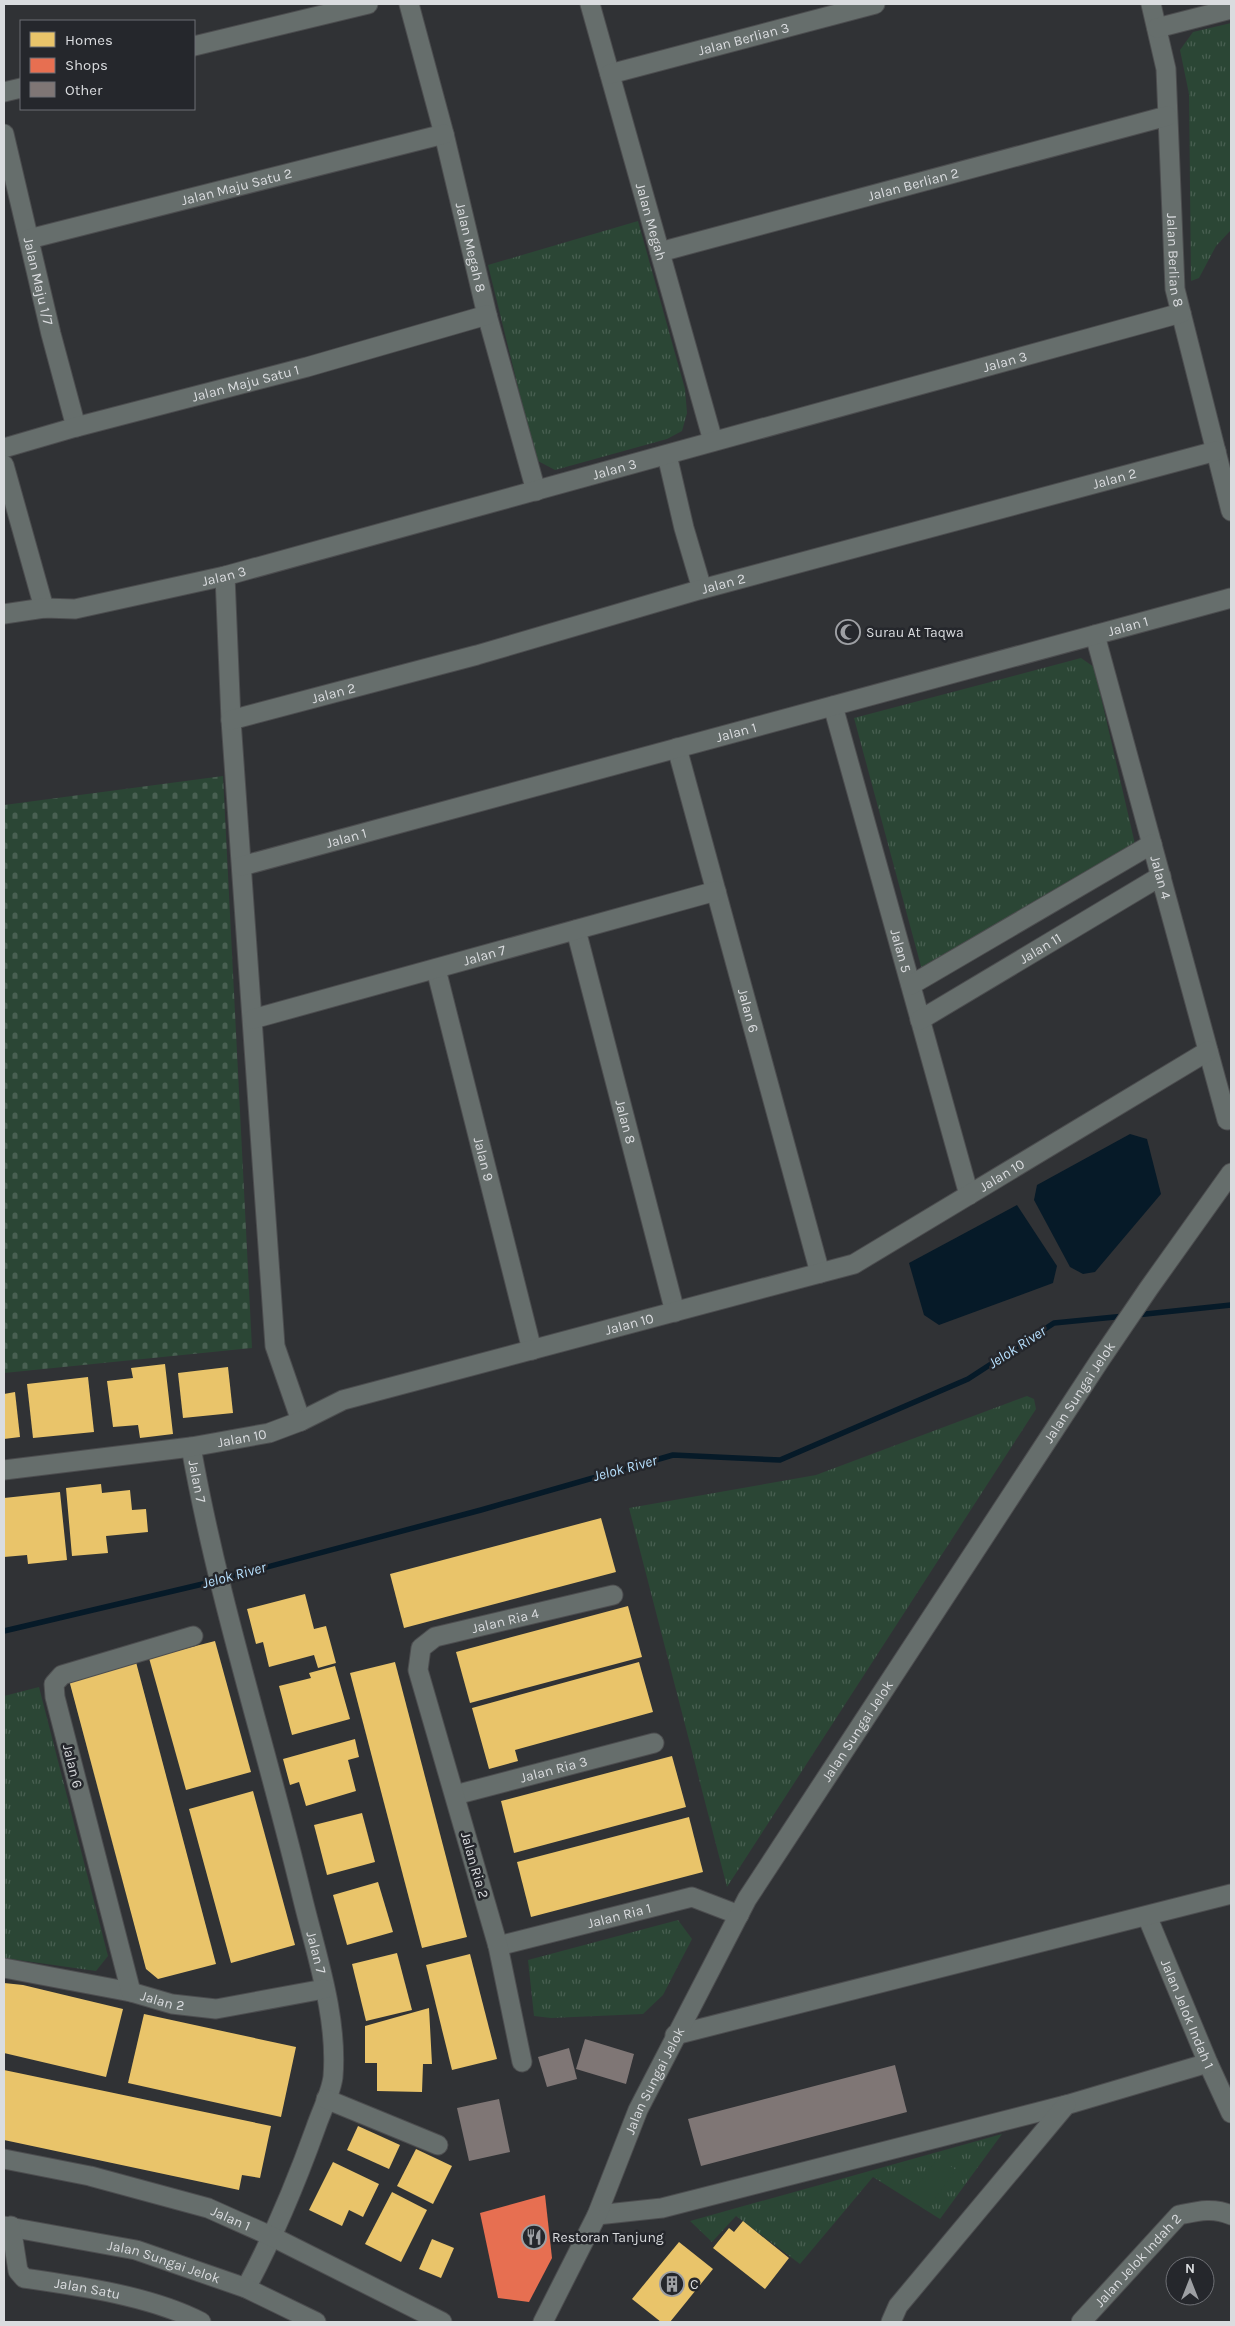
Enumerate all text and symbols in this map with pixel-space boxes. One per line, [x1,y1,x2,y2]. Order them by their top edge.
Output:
street label: Jalan Berlian 3 [696,19,791,59]
legend [20,20,195,110]
text: Homes [65,31,113,49]
text: Shops [65,56,108,74]
text: Other [65,81,103,99]
street label: Jalan Berlian 2 [866,164,961,205]
street label: Jalan Maju Satu 2 [179,165,294,209]
street label: Jalan Megah [632,181,670,262]
street label: Jalan Megah 8 [452,201,489,294]
street label: Jalan Berlian 8 [1163,213,1187,309]
street label: Jalan Maju 1/7 [20,235,57,327]
street label: Jalan 3 [981,348,1029,376]
street label: Jalan Maju Satu 1 [190,361,301,406]
street label: Jalan 3 [591,455,639,484]
street label: Jalan 2 [1091,465,1138,493]
street label: Jalan 3 [200,563,248,590]
street label: Jalan 2 [700,570,747,598]
street label: Jalan 1 [1106,613,1150,640]
mosque icon: Surau At Taqwa [835,619,861,645]
place label: Surau At Taqwa [866,624,964,641]
street label: Jalan 2 [310,679,357,707]
street label: Jalan 1 [714,719,759,746]
street label: Jalan 1 [324,825,369,852]
street label: Jalan 4 [1146,854,1175,901]
street label: Jalan 5 [886,927,915,975]
street label: Jalan 11 [1016,930,1065,968]
street label: Jalan 7 [461,941,508,970]
street label: Jalan 6 [734,987,762,1034]
street label: Jalan 8 [611,1098,639,1146]
street label: Jalan 9 [470,1135,497,1183]
street label: Jalan 10 [976,1155,1028,1196]
street label: Jalan 10 [603,1310,656,1339]
water label: Jelok River [985,1321,1050,1372]
street label: Jalan Sungai Jelok [1040,1338,1119,1446]
street label: Jalan 10 [216,1426,268,1451]
water label: Jelok River [591,1451,660,1485]
street label: Jalan 7 [185,1459,210,1505]
water label: Jelok River [200,1558,269,1592]
street label: Jalan Ria 4 [470,1605,541,1637]
street label: Jalan Sungai Jelok [818,1677,897,1785]
street label: Jalan 6 [59,1742,86,1790]
street label: Jalan Ria 3 [518,1753,589,1787]
street label: Jalan Ria 2 [457,1830,492,1900]
street label: Jalan Ria 1 [586,1900,653,1932]
street label: Jalan 7 [302,1929,330,1976]
street label: Jalan Jelok Indah 1 [1157,1957,1218,2072]
street label: Jalan 2 [138,1987,185,2014]
street label: Jalan Sungai Jelok [621,2024,688,2137]
street label: Jalan 1 [208,2202,253,2235]
street label: Jalan Jelok Indah 2 [1091,2210,1185,2311]
restaurant icon: Restoran Tanjung [521,2224,547,2250]
place label: Restoran Tanjung [552,2229,664,2246]
street label: Jalan Sungai Jelok [106,2237,223,2287]
north arrow [1165,2256,1215,2306]
text: N [1185,2260,1195,2277]
building icon: C [659,2271,685,2297]
street label: Jalan Satu [53,2275,122,2303]
place label: C [690,2276,699,2293]

